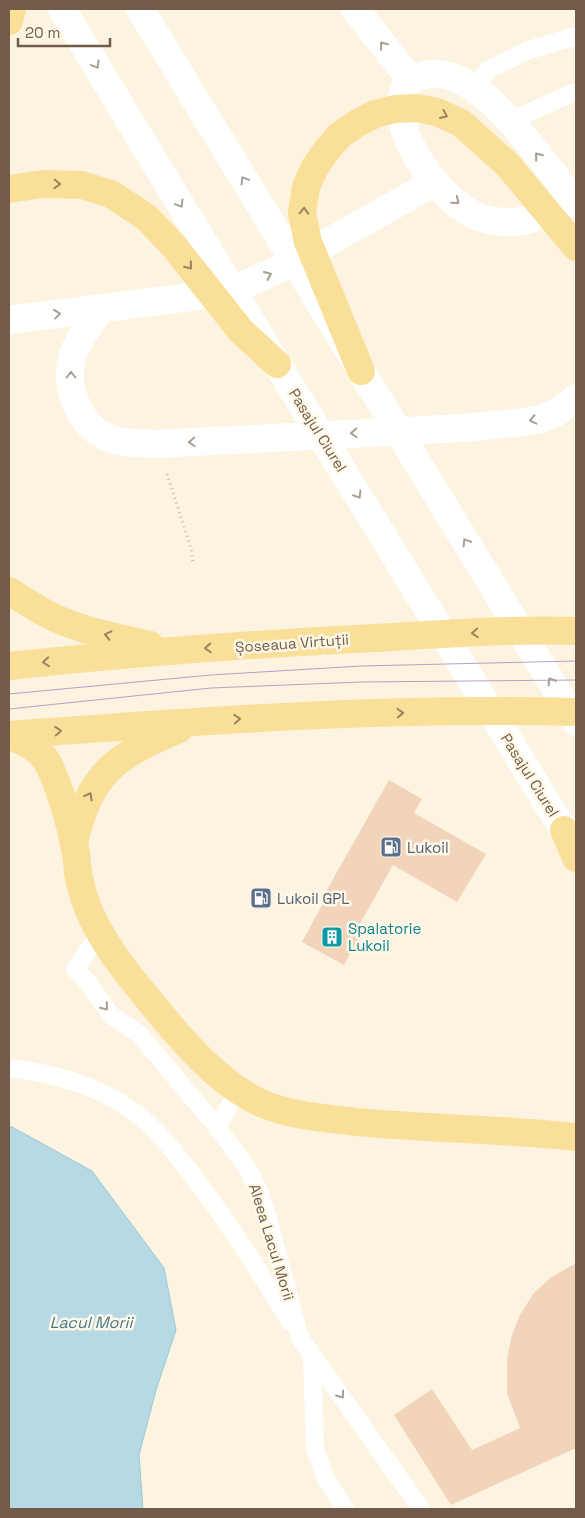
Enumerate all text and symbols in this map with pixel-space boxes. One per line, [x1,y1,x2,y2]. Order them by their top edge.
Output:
scale bar [18,15,110,47]
text: 20 m [25,23,60,42]
one-way arrow [380,41,389,50]
one-way arrow [90,60,99,69]
one-way arrow [439,108,448,119]
one-way arrow [536,153,544,162]
one-way arrow [241,177,251,186]
one-way arrow [53,179,61,190]
one-way arrow [450,196,459,205]
one-way arrow [174,199,184,208]
one-way arrow [299,206,309,214]
one-way arrow [184,260,192,269]
one-way arrow [263,271,272,281]
one-way arrow [53,309,61,320]
one-way arrow [66,370,76,378]
street label: Pasajul Ciurel [285,385,351,475]
one-way arrow [529,414,538,425]
one-way arrow [350,428,358,439]
one-way arrow [188,436,196,447]
one-way arrow [351,490,361,499]
one-way arrow [462,539,472,548]
one-way arrow [471,627,479,638]
one-way arrow [104,630,113,641]
street label: Șoseaua Virtuții [234,630,350,656]
one-way arrow [204,643,212,654]
one-way arrow [42,657,50,668]
one-way arrow [547,677,557,686]
one-way arrow [396,708,404,719]
one-way arrow [234,714,242,725]
one-way arrow [54,726,62,737]
street label: Pasajul Ciurel [497,730,563,820]
one-way arrow [83,793,93,802]
fuel station icon: Lukoil [379,835,403,859]
place label: Lukoil [407,838,449,857]
fuel station icon: Lukoil GPL [249,886,273,910]
place label: Lukoil GPL [277,889,350,908]
place label: Spalatorie Lukoil [348,919,422,955]
building icon: Spalatorie Lukoil [320,925,344,949]
one-way arrow [100,1002,109,1011]
street label: Aleea Lacul Morii [245,1181,299,1303]
water label: Lacul Morii [50,1312,134,1333]
one-way arrow [335,1389,344,1398]

